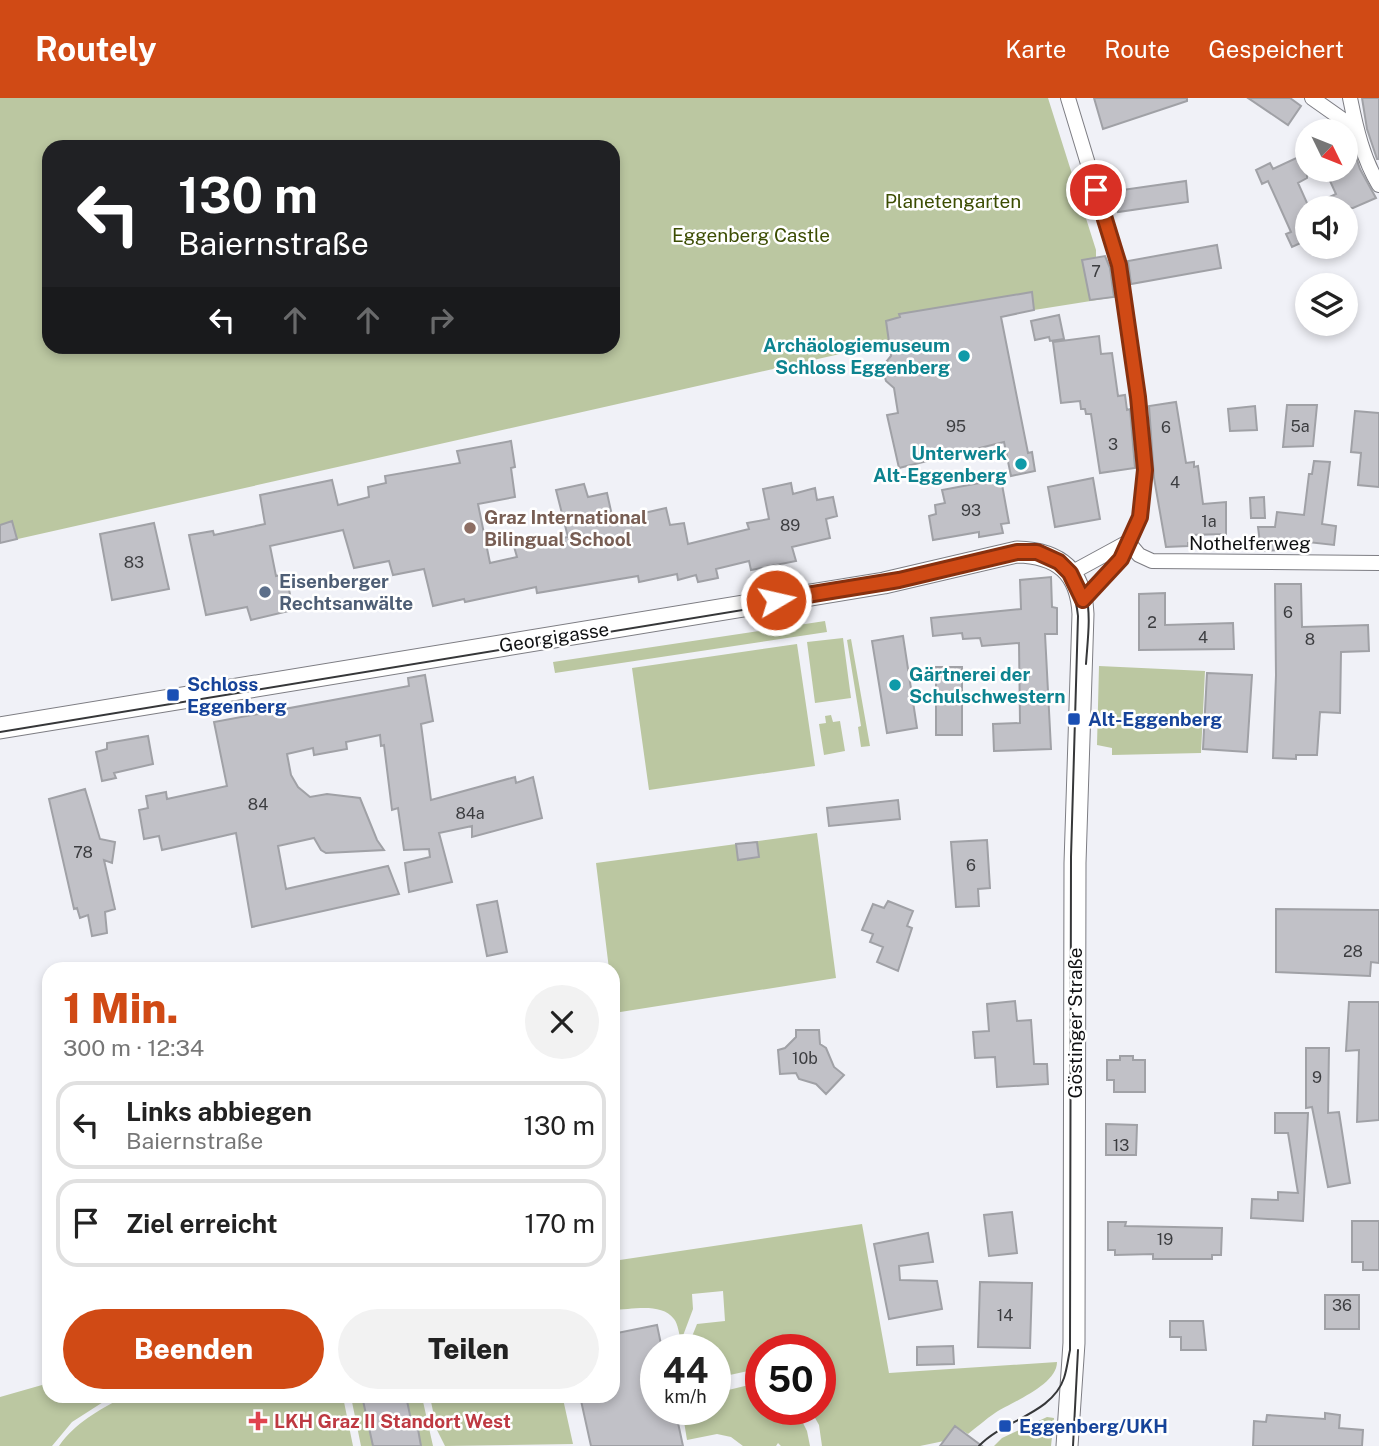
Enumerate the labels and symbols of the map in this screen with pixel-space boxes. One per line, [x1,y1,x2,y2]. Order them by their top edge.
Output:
north arrow [1295,119,1358,182]
pin [1066,160,1126,220]
park label: Planetengarten [885,190,1021,212]
park label: Eggenberg Castle [672,224,830,246]
house number: 7 [1091,262,1101,281]
place label: Archäologiemuseum Schloss Eggenberg [763,334,950,378]
marker: Archäologiemuseum Schloss Eggenberg [956,348,972,364]
house number: 95 [946,417,966,436]
house number: 5a [1290,417,1310,436]
house number: 6 [1161,418,1171,437]
house number: 3 [1108,435,1118,454]
place label: Unterwerk Alt-Eggenberg [873,442,1007,486]
marker: Unterwerk Alt-Eggenberg [1013,456,1029,472]
house number: 4 [1170,473,1180,492]
house number: 93 [961,501,981,520]
place label: Graz International Bilingual School [484,506,647,550]
house number: 1a [1201,512,1217,531]
house number: 89 [780,516,800,535]
marker: Graz International Bilingual School [462,520,478,536]
street label: Nothelferweg [1189,532,1311,554]
house number: 83 [124,553,144,572]
position arrow [739,563,813,637]
place label: Eisenberger Rechtsanwälte [279,570,413,614]
marker: Eisenberger Rechtsanwälte [257,584,273,600]
house number: 6 [1283,603,1293,622]
house number: 2 [1147,613,1157,632]
street label: Georgigasse [497,617,611,657]
house number: 4 [1198,628,1208,647]
house number: 8 [1305,630,1315,649]
place label: Gärtnerei der Schulschwestern [909,663,1066,707]
place label: Schloss Eggenberg [187,673,287,717]
marker: Gärtnerei der Schulschwestern [887,677,903,693]
marker: Schloss Eggenberg [165,687,181,703]
place label: Alt-Eggenberg [1088,708,1222,730]
marker: Alt-Eggenberg [1066,711,1082,727]
house number: 84 [248,795,268,814]
house number: 84a [455,804,485,823]
house number: 78 [73,843,93,862]
house number: 6 [966,856,976,875]
house number: 28 [1343,942,1363,961]
street label: Göstinger Straße [1064,948,1086,1098]
house number: 10b [792,1049,818,1068]
house number: 9 [1312,1068,1322,1087]
house number: 13 [1113,1136,1129,1155]
house number: 19 [1157,1230,1173,1249]
house number: 36 [1332,1296,1352,1315]
house number: 14 [997,1306,1013,1325]
speed limit sign: 50 [745,1334,836,1425]
place label: LKH Graz II Standort West [274,1410,511,1432]
marker: LKH Graz II Standort West [248,1411,268,1431]
place label: Eggenberg/UKH [1019,1415,1168,1437]
marker: Eggenberg/UKH [997,1418,1013,1434]

